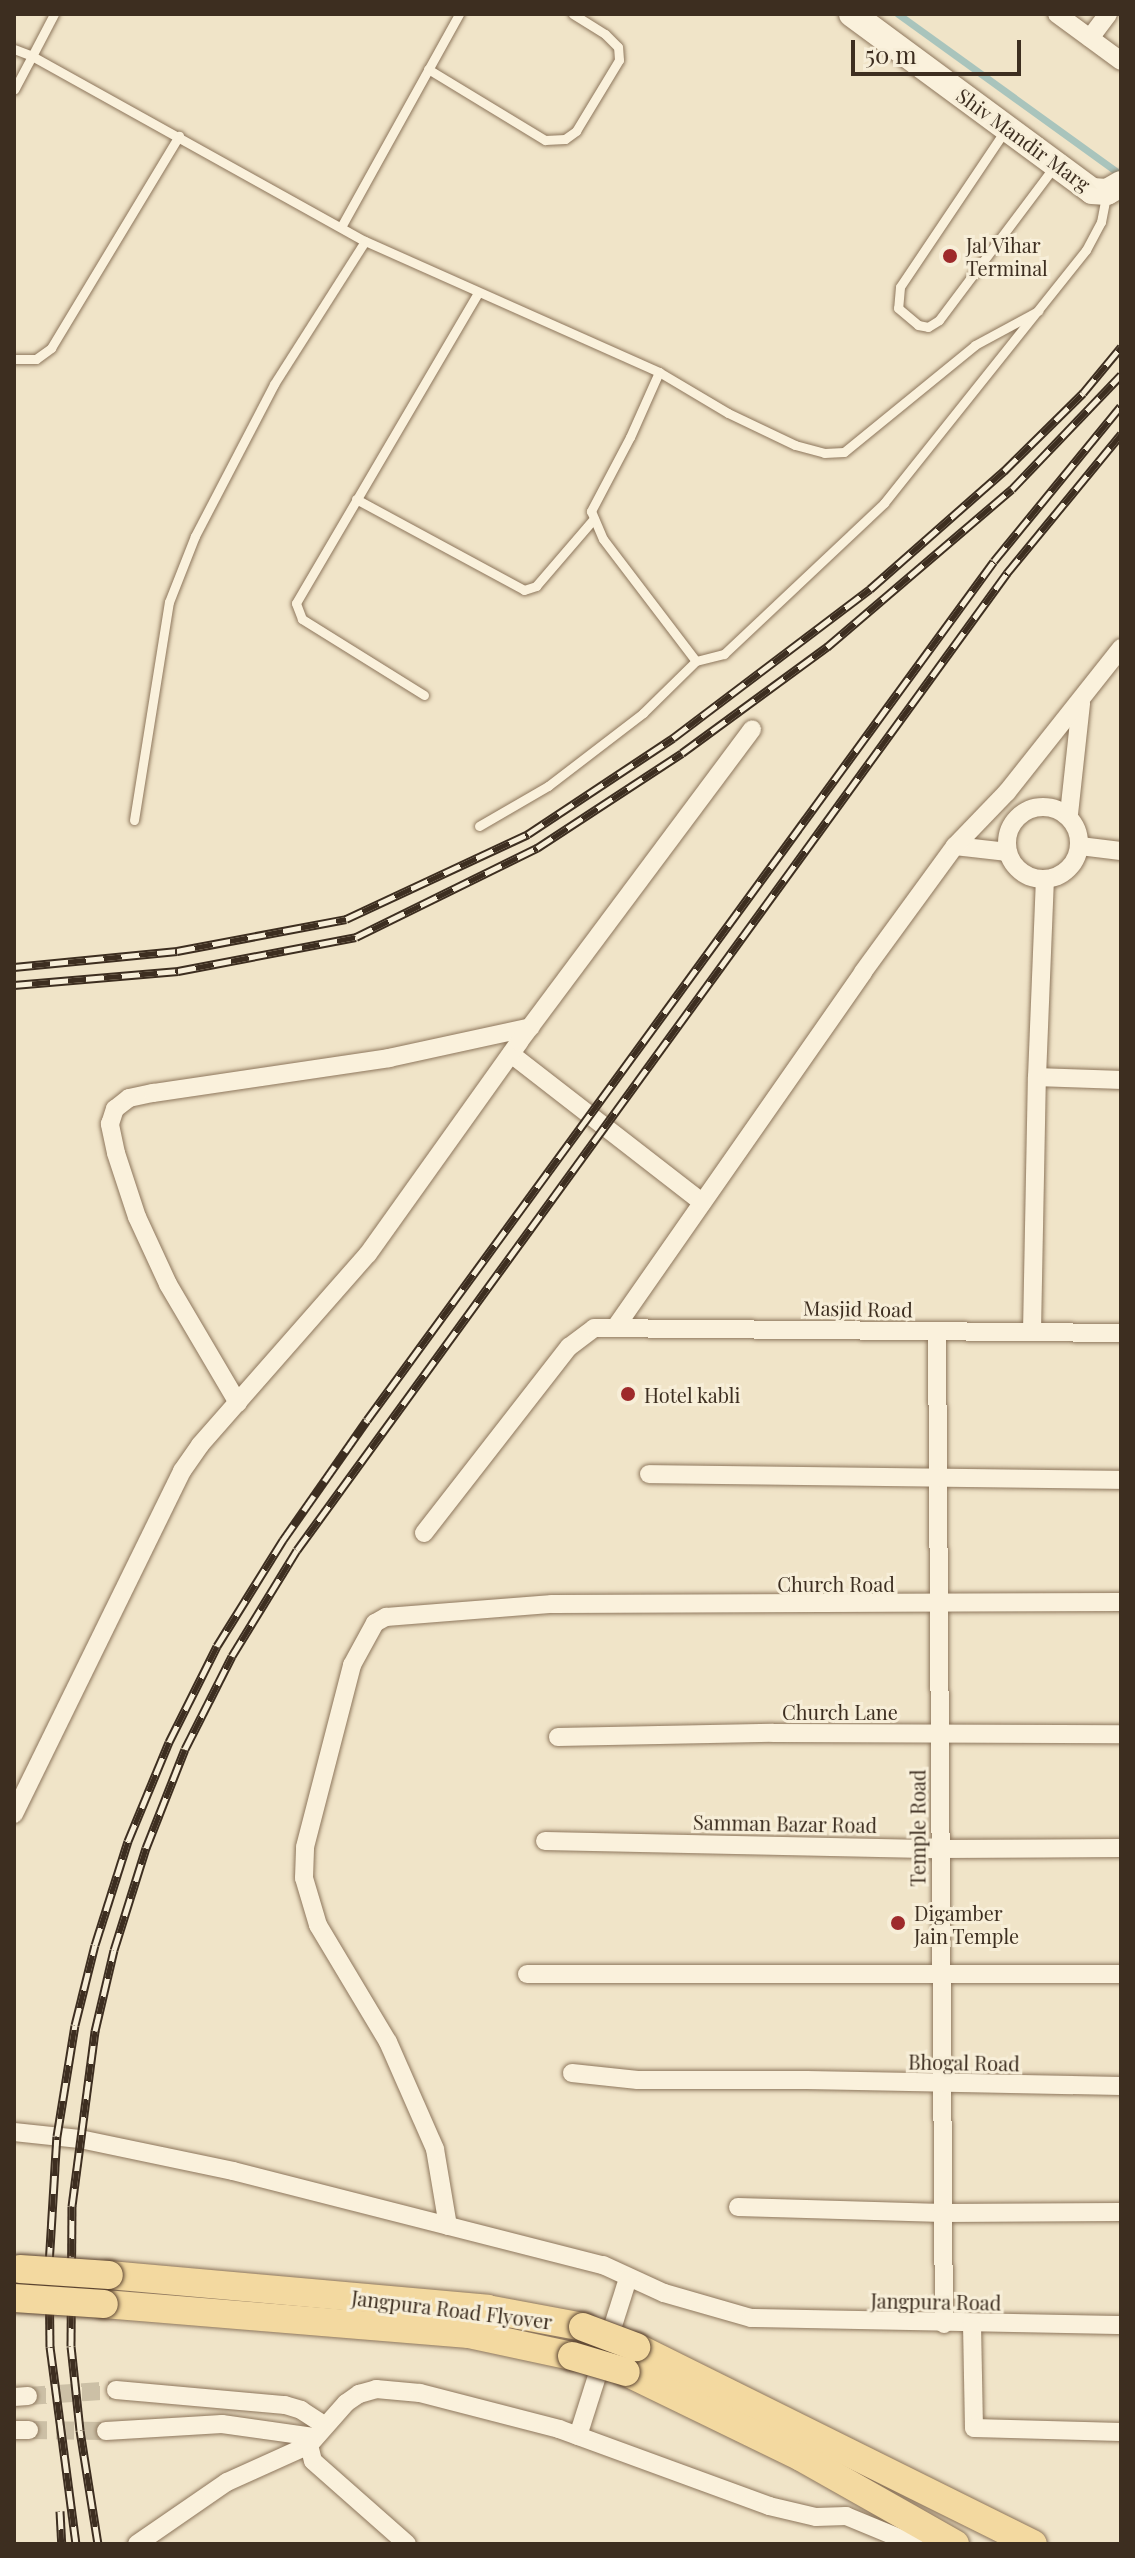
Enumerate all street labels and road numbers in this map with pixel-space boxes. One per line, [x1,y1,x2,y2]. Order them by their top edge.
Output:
street label: Shiv Mandir Marg [952,82,1096,196]
street label: Masjid Road [803,1295,913,1321]
street label: Church Road [777,1571,895,1595]
street label: Church Lane [782,1699,898,1723]
street label: Temple Road [905,1769,929,1887]
street label: Samman Bazar Road [693,1809,877,1837]
street label: Bhogal Road [908,2049,1020,2075]
street label: Jangpura Road Flyover [350,2285,554,2333]
street label: Jangpura Road [870,2288,1002,2314]

